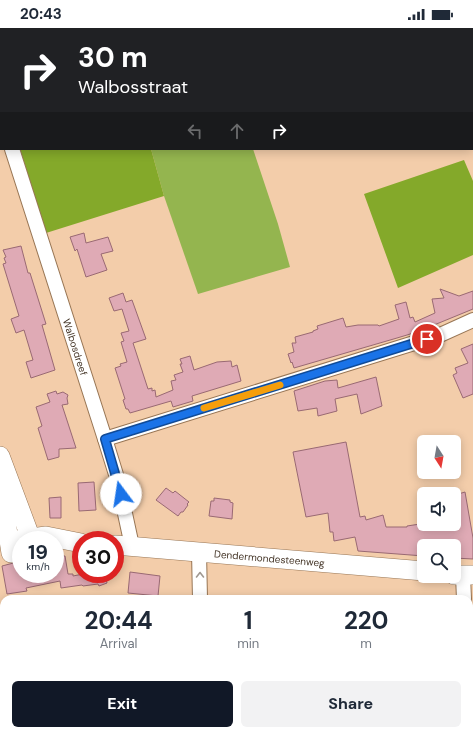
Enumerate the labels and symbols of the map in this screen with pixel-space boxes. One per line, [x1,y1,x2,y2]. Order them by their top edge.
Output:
street label: Walbosdreef [60,317,90,378]
pin [410,322,444,356]
north arrow [417,435,461,479]
position arrow [100,473,142,515]
speed limit sign: 30 [72,531,124,583]
street label: Dendermondesteenweg [214,547,326,570]
one-way arrow [196,572,204,578]

